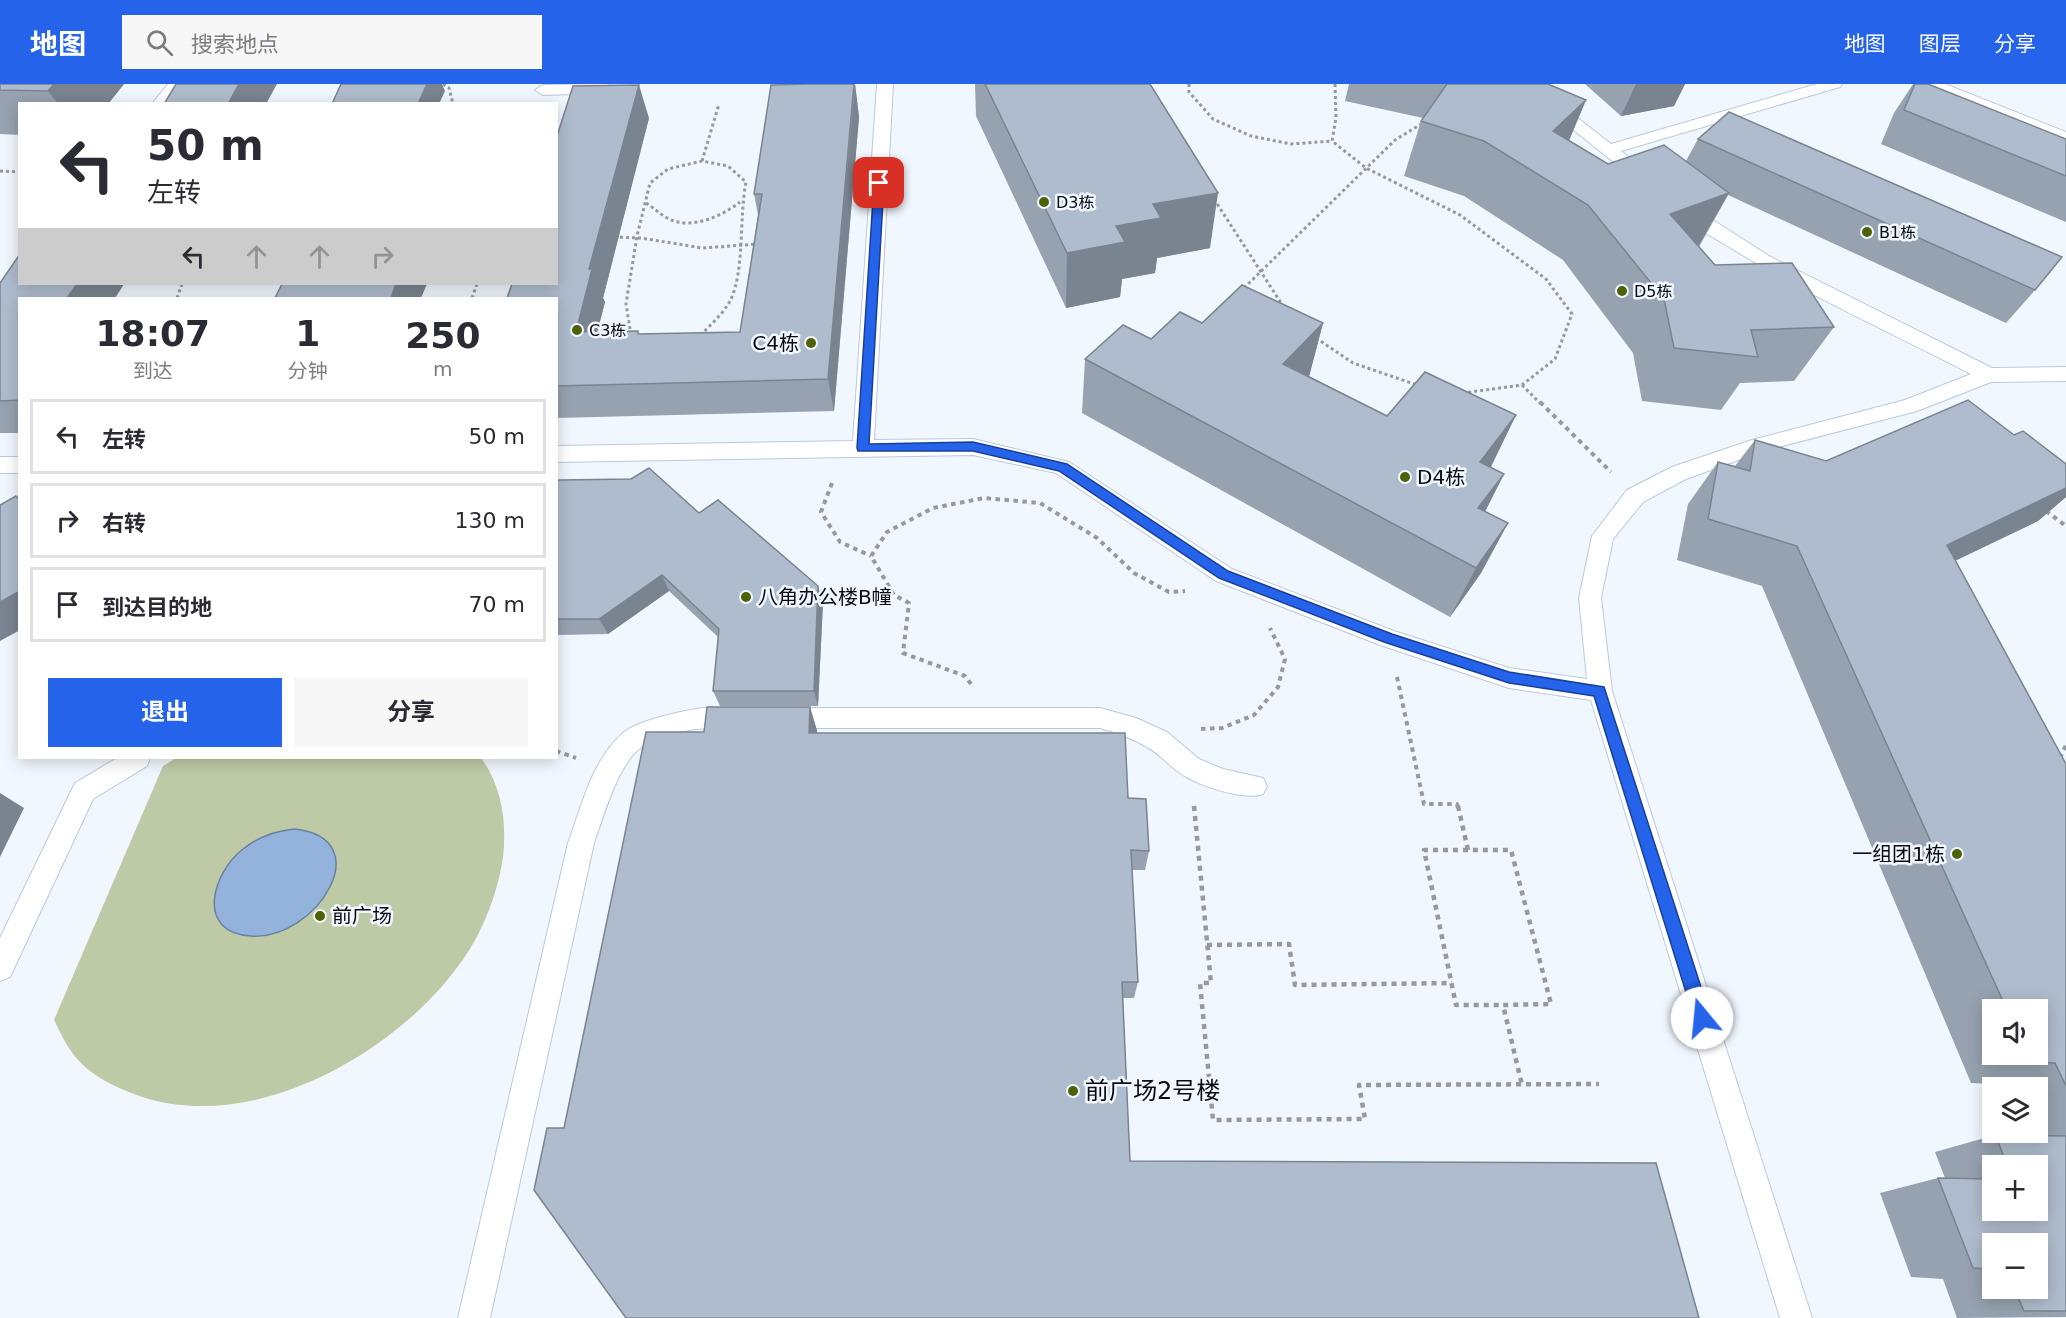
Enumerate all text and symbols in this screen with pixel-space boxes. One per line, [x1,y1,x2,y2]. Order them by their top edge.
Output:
search box [122,15,542,69]
icon: search [143,26,176,59]
text: 地图 [30,28,86,61]
text: 搜索地点 [191,32,279,57]
text: 地图 [1844,32,1886,56]
text: 图层 [1919,32,1961,56]
text: 分享 [1994,32,2036,56]
text: 50 m [147,121,264,170]
icon: left [48,126,126,204]
pin [853,157,904,208]
icon: arrive [862,166,895,199]
text: 左转 [147,177,201,208]
place label: D3栋 [1056,193,1095,212]
marker: D3栋 [1037,195,1051,209]
place label: B1栋 [1879,223,1916,242]
marker: B1栋 [1860,225,1874,239]
icon: left [177,240,210,273]
icon: ahead [240,240,273,273]
icon: ahead [303,240,336,273]
icon: right [366,240,399,273]
place label: D5栋 [1634,282,1673,301]
marker: D5栋 [1615,284,1629,298]
text: 18:07 [96,313,210,354]
text: 1 [295,313,320,354]
text: 250 [405,315,480,356]
place label: C3栋 [589,321,626,340]
marker: C3栋 [570,323,584,337]
place label: C4栋 [752,331,799,355]
marker: C4栋 [804,336,818,350]
text: m [433,357,453,381]
text: 到达 [133,359,173,383]
text: 分钟 [288,359,328,383]
icon: left [51,420,84,453]
text: 50 m [469,424,525,449]
text: 左转 [102,427,146,452]
place label: D4栋 [1417,465,1465,489]
marker: D4栋 [1398,470,1412,484]
icon: right [51,504,84,537]
text: 130 m [455,508,525,533]
text: 右转 [102,511,146,536]
place label: 八角办公楼B幢 [758,585,892,609]
icon: arrive [51,588,84,621]
marker: 八角办公楼B幢 [739,590,753,604]
text: 70 m [469,592,525,617]
text: 到达目的地 [102,595,212,620]
button: 退出 [48,678,282,747]
button: 分享 [294,678,528,747]
place label: 一组团1栋 [1852,842,1945,866]
marker: 一组团1栋 [1950,847,1964,861]
place label: 前广场 [332,904,392,928]
marker: 前广场 [313,909,327,923]
position arrow [1670,986,1734,1050]
map controls [1982,999,2048,1299]
button: sound [1982,999,2048,1065]
place label: 前广场2号楼 [1085,1077,1220,1105]
button: layers [1982,1077,2048,1143]
marker: 前广场2号楼 [1066,1084,1080,1098]
button: + [1982,1155,2048,1221]
button: − [1982,1233,2048,1299]

